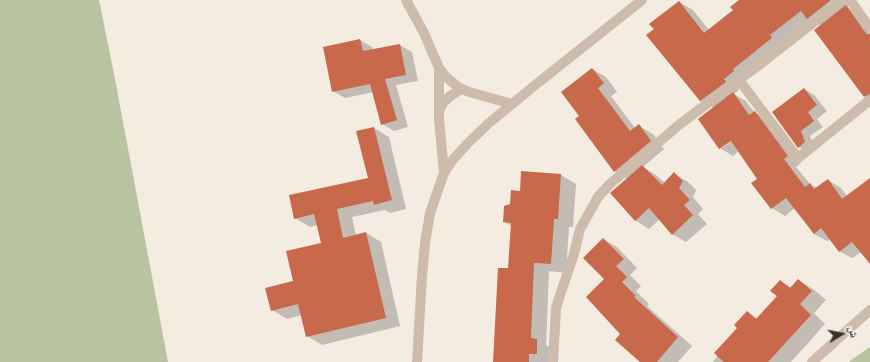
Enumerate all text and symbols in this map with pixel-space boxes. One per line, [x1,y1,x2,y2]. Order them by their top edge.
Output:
north arrow [822,314,862,354]
text: ش [847,325,861,339]

